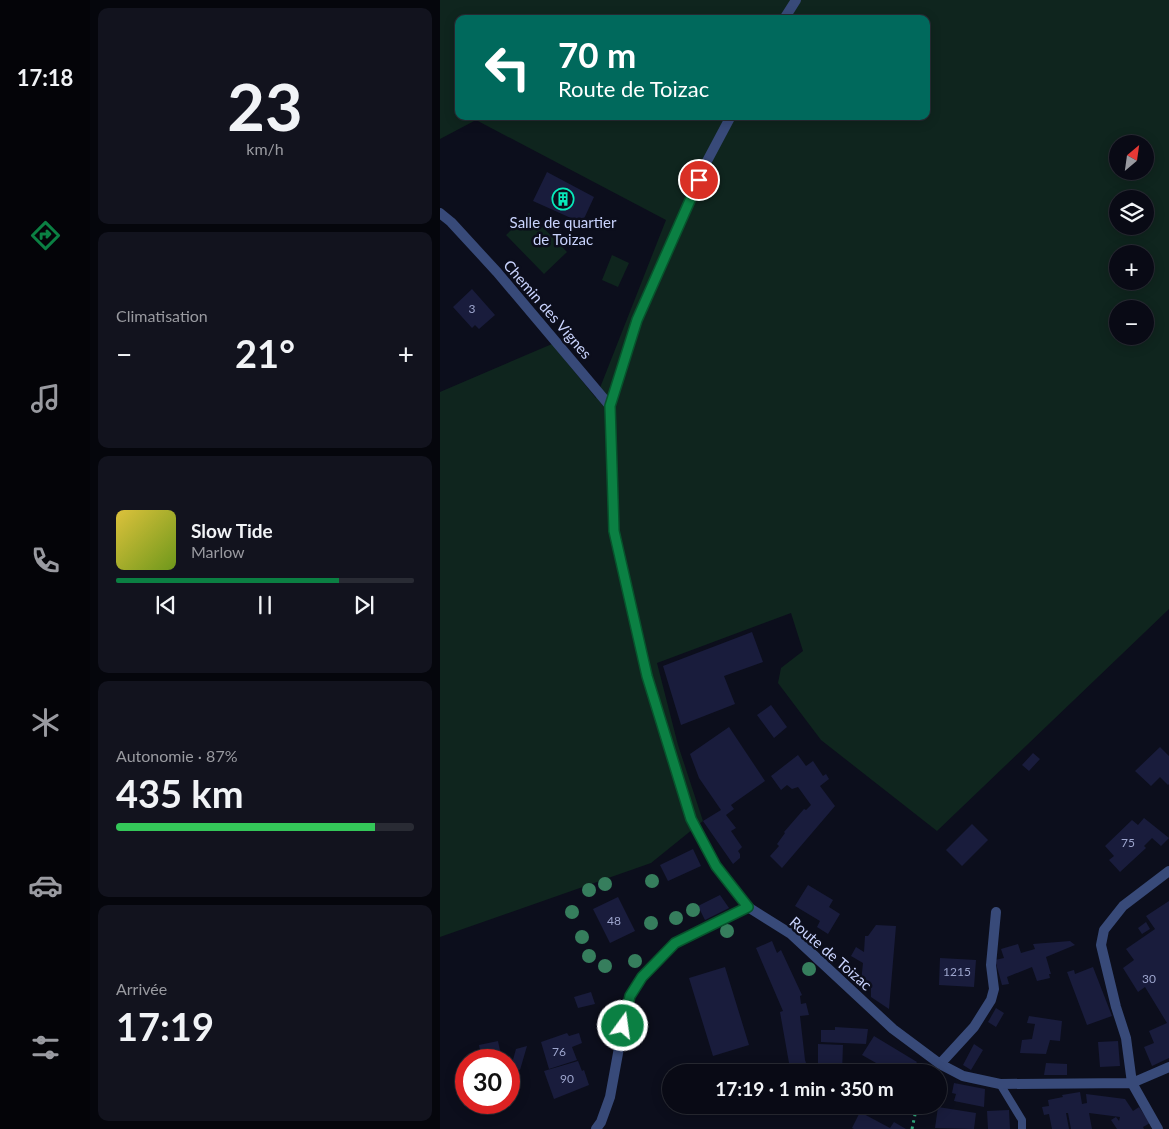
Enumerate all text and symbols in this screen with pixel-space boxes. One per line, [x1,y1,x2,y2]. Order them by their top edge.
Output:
text: 70 m [558,33,636,75]
icon: left [475,35,540,100]
text: 17:18 [17,64,73,91]
text: 23 [227,67,303,145]
text: Route de Toizac [558,75,709,102]
north arrow [1109,135,1154,180]
map controls [1109,135,1154,345]
text: km/h [246,139,284,158]
pin [678,159,720,201]
icon: arrive [685,166,713,194]
building icon: Salle de quartier de Toizac [551,187,575,211]
button: layers [1109,190,1154,235]
place label: Salle de quartier de Toizac [510,213,617,248]
icon: directions [28,218,63,253]
button: + [1109,245,1154,290]
street label: Chemin des Vignes [500,256,596,362]
button: − [1109,300,1154,345]
house number: 3 [469,301,476,316]
text: Climatisation [116,306,208,325]
text: 21° [235,330,295,376]
text: − [116,337,132,371]
text: + [398,337,414,371]
icon: music [28,381,63,416]
text: Slow Tide [191,519,273,542]
text: Marlow [191,542,245,561]
icon: phone [28,543,63,578]
icon: previous [152,591,180,619]
icon: pause [251,591,279,619]
icon: next [350,591,378,619]
icon: climate [28,705,63,740]
text: Autonomie · 87% [116,746,238,765]
text: 435 km [116,770,244,816]
house number: 75 [1121,835,1135,850]
icon: car [28,868,63,903]
street label: Route de Toizac [786,912,876,994]
house number: 48 [607,913,621,928]
house number: 1215 [943,964,971,979]
house number: 30 [1142,971,1156,986]
text: Arrivée [116,979,167,998]
position arrow [596,999,648,1051]
text: 17:19 [116,1003,214,1049]
icon: filters [28,1030,63,1065]
house number: 76 [552,1044,566,1059]
speed limit sign: 30 [455,1049,520,1114]
house number: 90 [560,1071,574,1086]
text: 17:19 · 1 min · 350 m [715,1077,894,1100]

